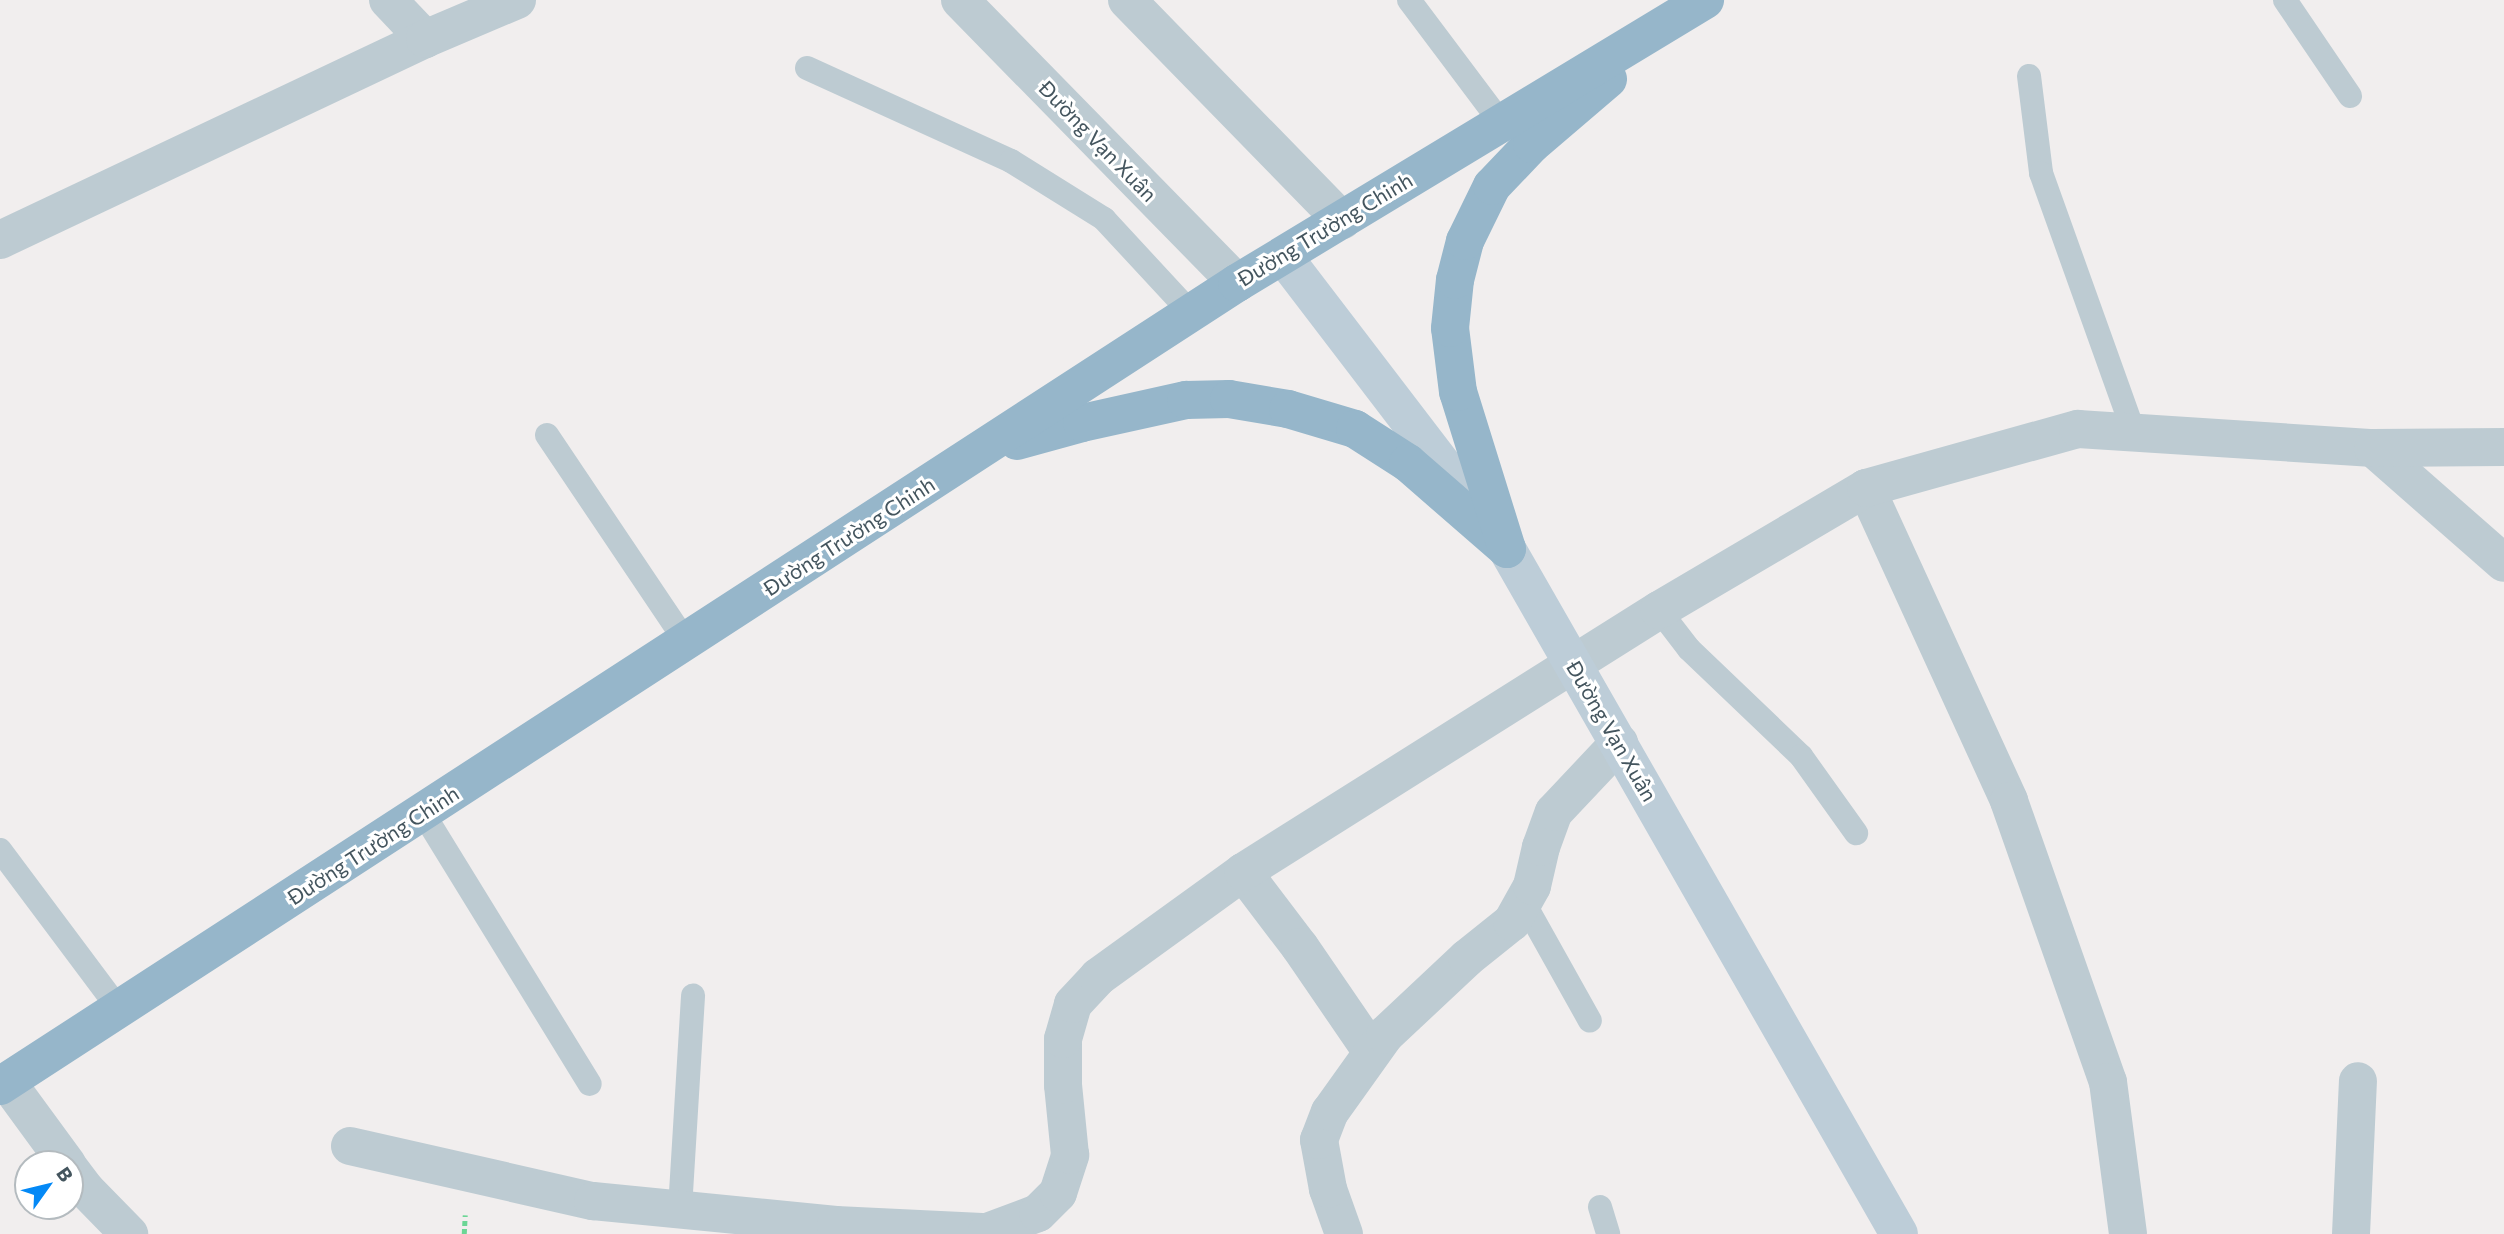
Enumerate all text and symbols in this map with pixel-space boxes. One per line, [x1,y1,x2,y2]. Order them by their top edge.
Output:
street label: Đường Vạn Xuân [1034,75,1162,207]
street label: Đường Trường Chinh [1233,167,1417,291]
street label: Đường Trường Chinh [758,471,940,601]
street label: Đường Vạn Xuân [1561,656,1663,806]
street label: Đường Trường Chinh [282,780,464,910]
north arrow [14,1150,84,1220]
text: B [52,1162,78,1186]

